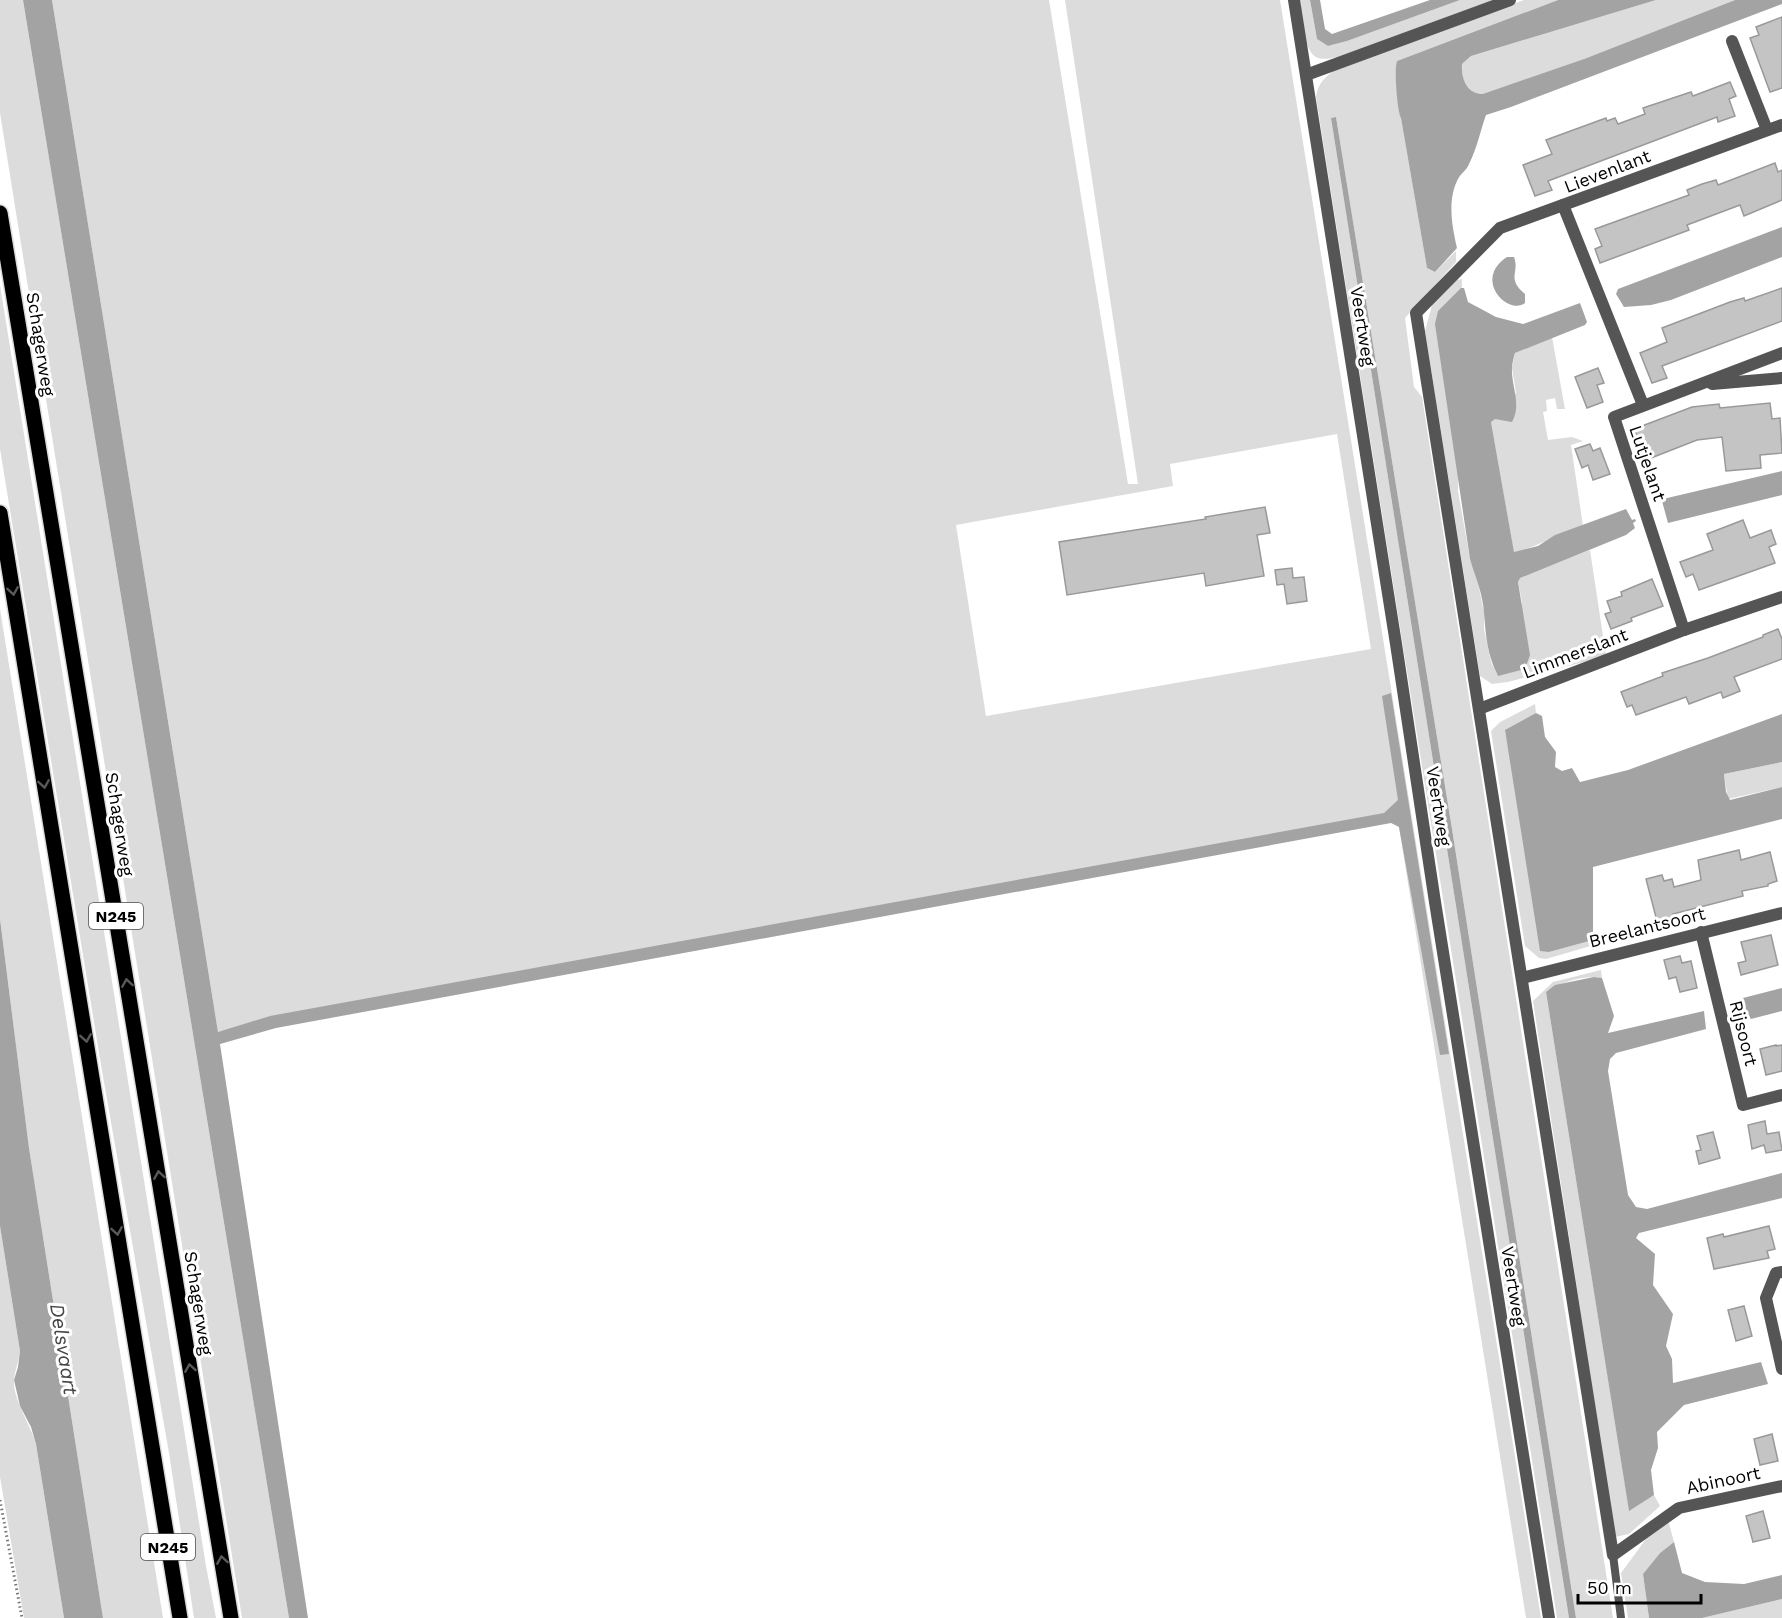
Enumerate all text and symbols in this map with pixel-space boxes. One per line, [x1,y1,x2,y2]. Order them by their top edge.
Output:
street label: Lievenlant [1561,145,1654,197]
street label: Veertweg [1346,285,1380,368]
street label: Schagerweg [22,291,60,398]
street label: Lutjelant [1625,422,1671,504]
one-way arrow [6,586,19,596]
street label: Limmerslant [1519,623,1631,683]
street label: Veertweg [1422,765,1456,848]
street label: Schagerweg [101,771,139,878]
one-way arrow [38,779,50,788]
street label: Breelantsoort [1587,902,1708,952]
road number: N245 [89,903,143,929]
one-way arrow [121,978,134,988]
street label: Rijsoort [1726,998,1762,1068]
one-way arrow [79,1033,92,1043]
one-way arrow [153,1171,165,1180]
one-way arrow [111,1226,123,1235]
street label: Veertweg [1497,1245,1531,1328]
street label: Schagerweg [180,1250,218,1357]
water label: Delsvaart [45,1302,83,1397]
one-way arrow [185,1363,197,1373]
street label: Abinoort [1684,1462,1762,1498]
road number: N245 [141,1534,195,1560]
one-way arrow [216,1556,229,1566]
scale bar [1578,1567,1701,1605]
text: 50 m [1587,1577,1632,1598]

